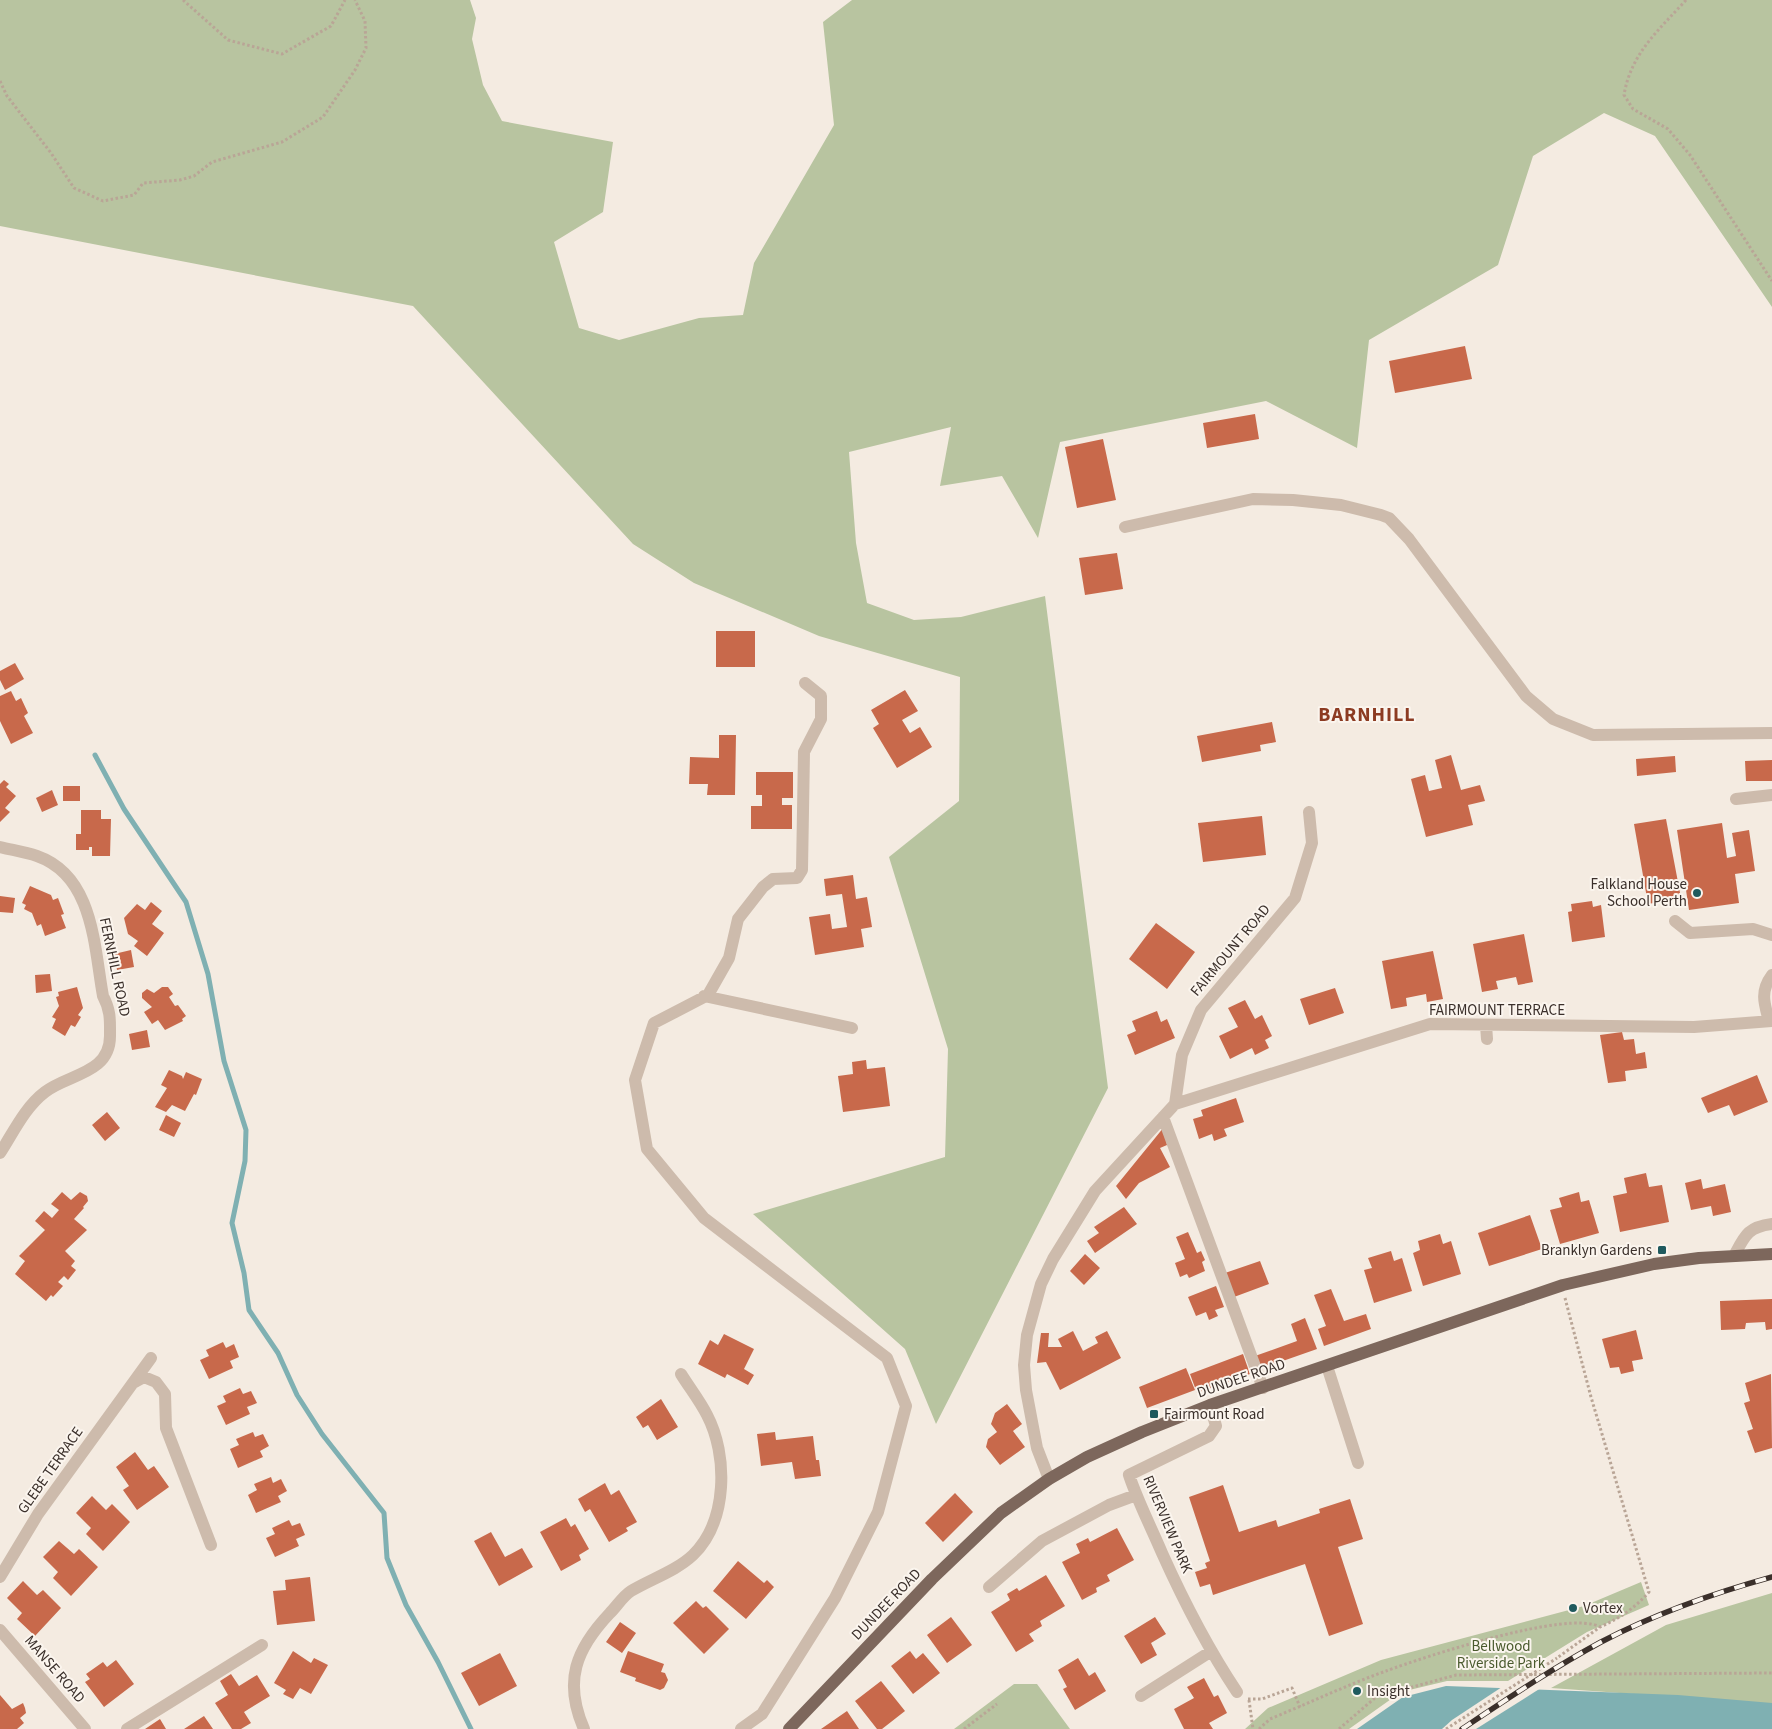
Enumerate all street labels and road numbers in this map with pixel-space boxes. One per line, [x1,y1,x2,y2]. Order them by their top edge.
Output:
street label: FAIRMOUNT ROAD [1186,900,1275,1001]
street label: FERNHILL ROAD [94,916,135,1018]
street label: FAIRMOUNT TERRACE [1429,1000,1565,1021]
street label: DUNDEE ROAD [1194,1354,1288,1403]
street label: GLEBE TERRACE [13,1423,88,1518]
street label: RIVERVIEW PARK [1138,1472,1198,1577]
street label: DUNDEE ROAD [847,1564,926,1645]
street label: MANSE ROAD [19,1631,90,1708]

